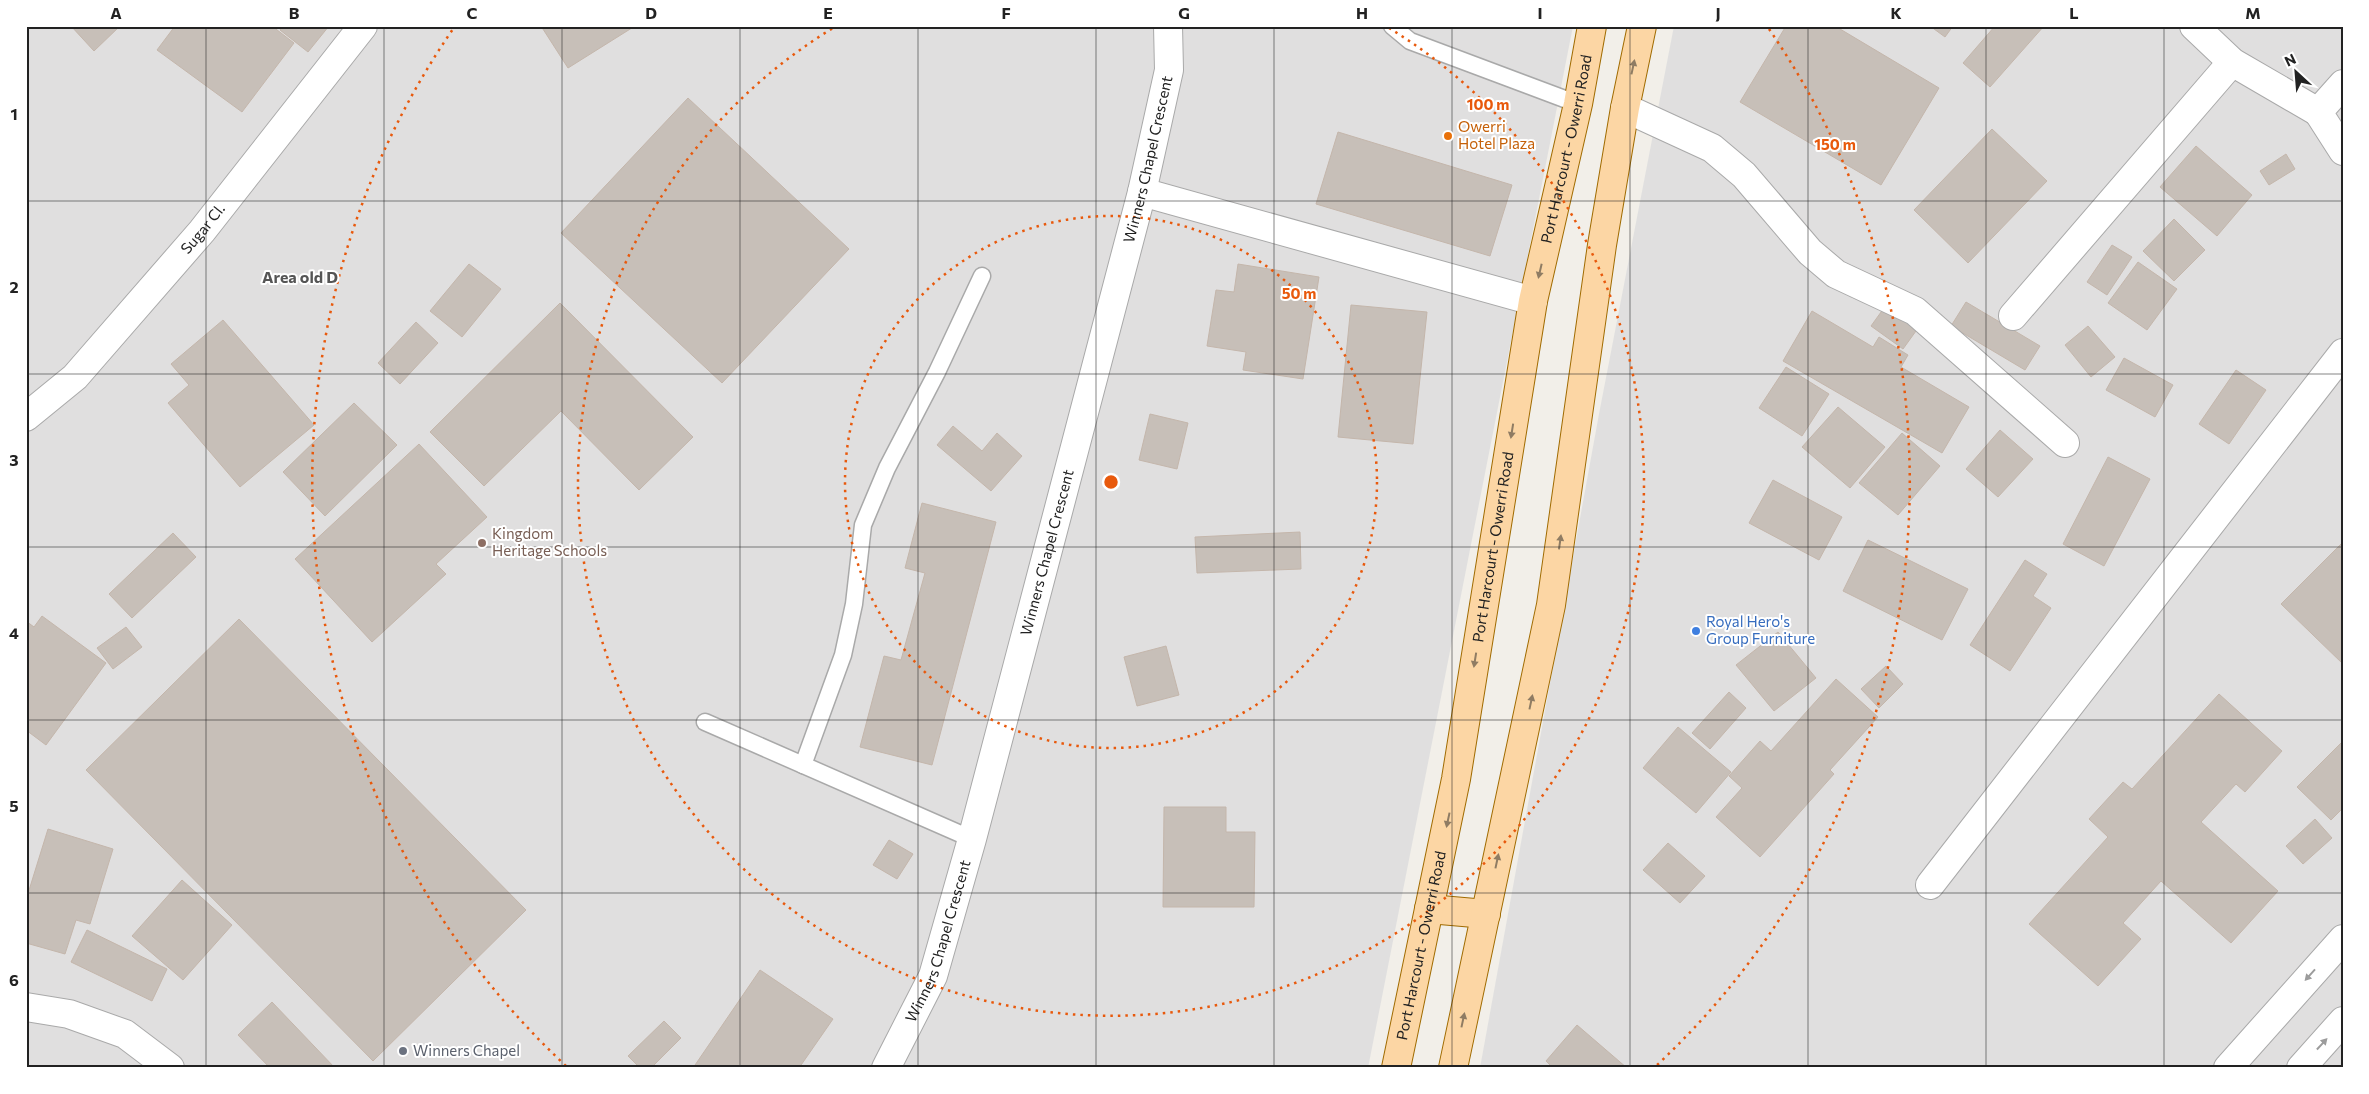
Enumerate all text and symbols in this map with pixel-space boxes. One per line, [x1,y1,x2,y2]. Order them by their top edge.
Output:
text: A [110,3,122,22]
text: B [289,3,300,22]
text: C [467,3,478,22]
text: D [645,3,657,22]
text: E [823,3,833,22]
text: F [1001,3,1011,22]
text: G [1178,3,1190,22]
text: H [1356,3,1368,22]
text: I [1537,3,1543,22]
text: J [1715,3,1721,22]
text: K [1890,3,1902,22]
text: L [2069,3,2079,22]
text: M [2245,3,2261,22]
north arrow [2272,48,2322,98]
text: N [2282,50,2299,70]
street label: Port Harcourt - Owerri Road [1536,53,1595,245]
one-way arrow [1630,59,1638,75]
street label: Winners Chapel Crescent [1119,74,1175,244]
text: 100 m [1467,95,1509,113]
text: 1 [10,104,18,123]
place label: Owerri Hotel Plaza [1458,117,1535,152]
marker: Owerri Hotel Plaza [1442,130,1454,142]
text: 150 m [1814,135,1856,153]
street label: Sugar Cl. [176,200,228,257]
one-way arrow [1536,263,1544,278]
district label: Area old D [262,267,338,286]
text: 2 [9,277,19,296]
text: 50 m [1282,284,1316,302]
one-way arrow [1508,423,1516,439]
text: 3 [9,450,19,469]
street label: Port Harcourt - Owerri Road [1468,450,1517,644]
street label: Winners Chapel Crescent [1016,467,1077,637]
centre of rings [1102,473,1120,491]
place label: Kingdom Heritage Schools [492,524,607,559]
one-way arrow [1556,534,1564,550]
marker: Kingdom Heritage Schools [476,537,488,549]
place label: Royal Hero's Group Furniture [1706,612,1815,647]
text: 4 [9,623,19,642]
marker: Royal Hero's Group Furniture [1690,625,1702,637]
one-way arrow [1471,653,1479,669]
one-way arrow [1527,695,1535,710]
text: 5 [9,796,19,815]
one-way arrow [1443,813,1451,829]
street label: Port Harcourt - Owerri Road [1392,849,1449,1042]
one-way arrow [1493,854,1501,869]
street label: Winners Chapel Crescent [901,858,974,1025]
one-way arrow [2304,969,2316,981]
text: 6 [9,970,19,989]
one-way arrow [1460,1012,1468,1028]
one-way arrow [2316,1039,2328,1051]
place label: Winners Chapel [413,1041,520,1059]
marker: Winners Chapel [397,1045,409,1057]

